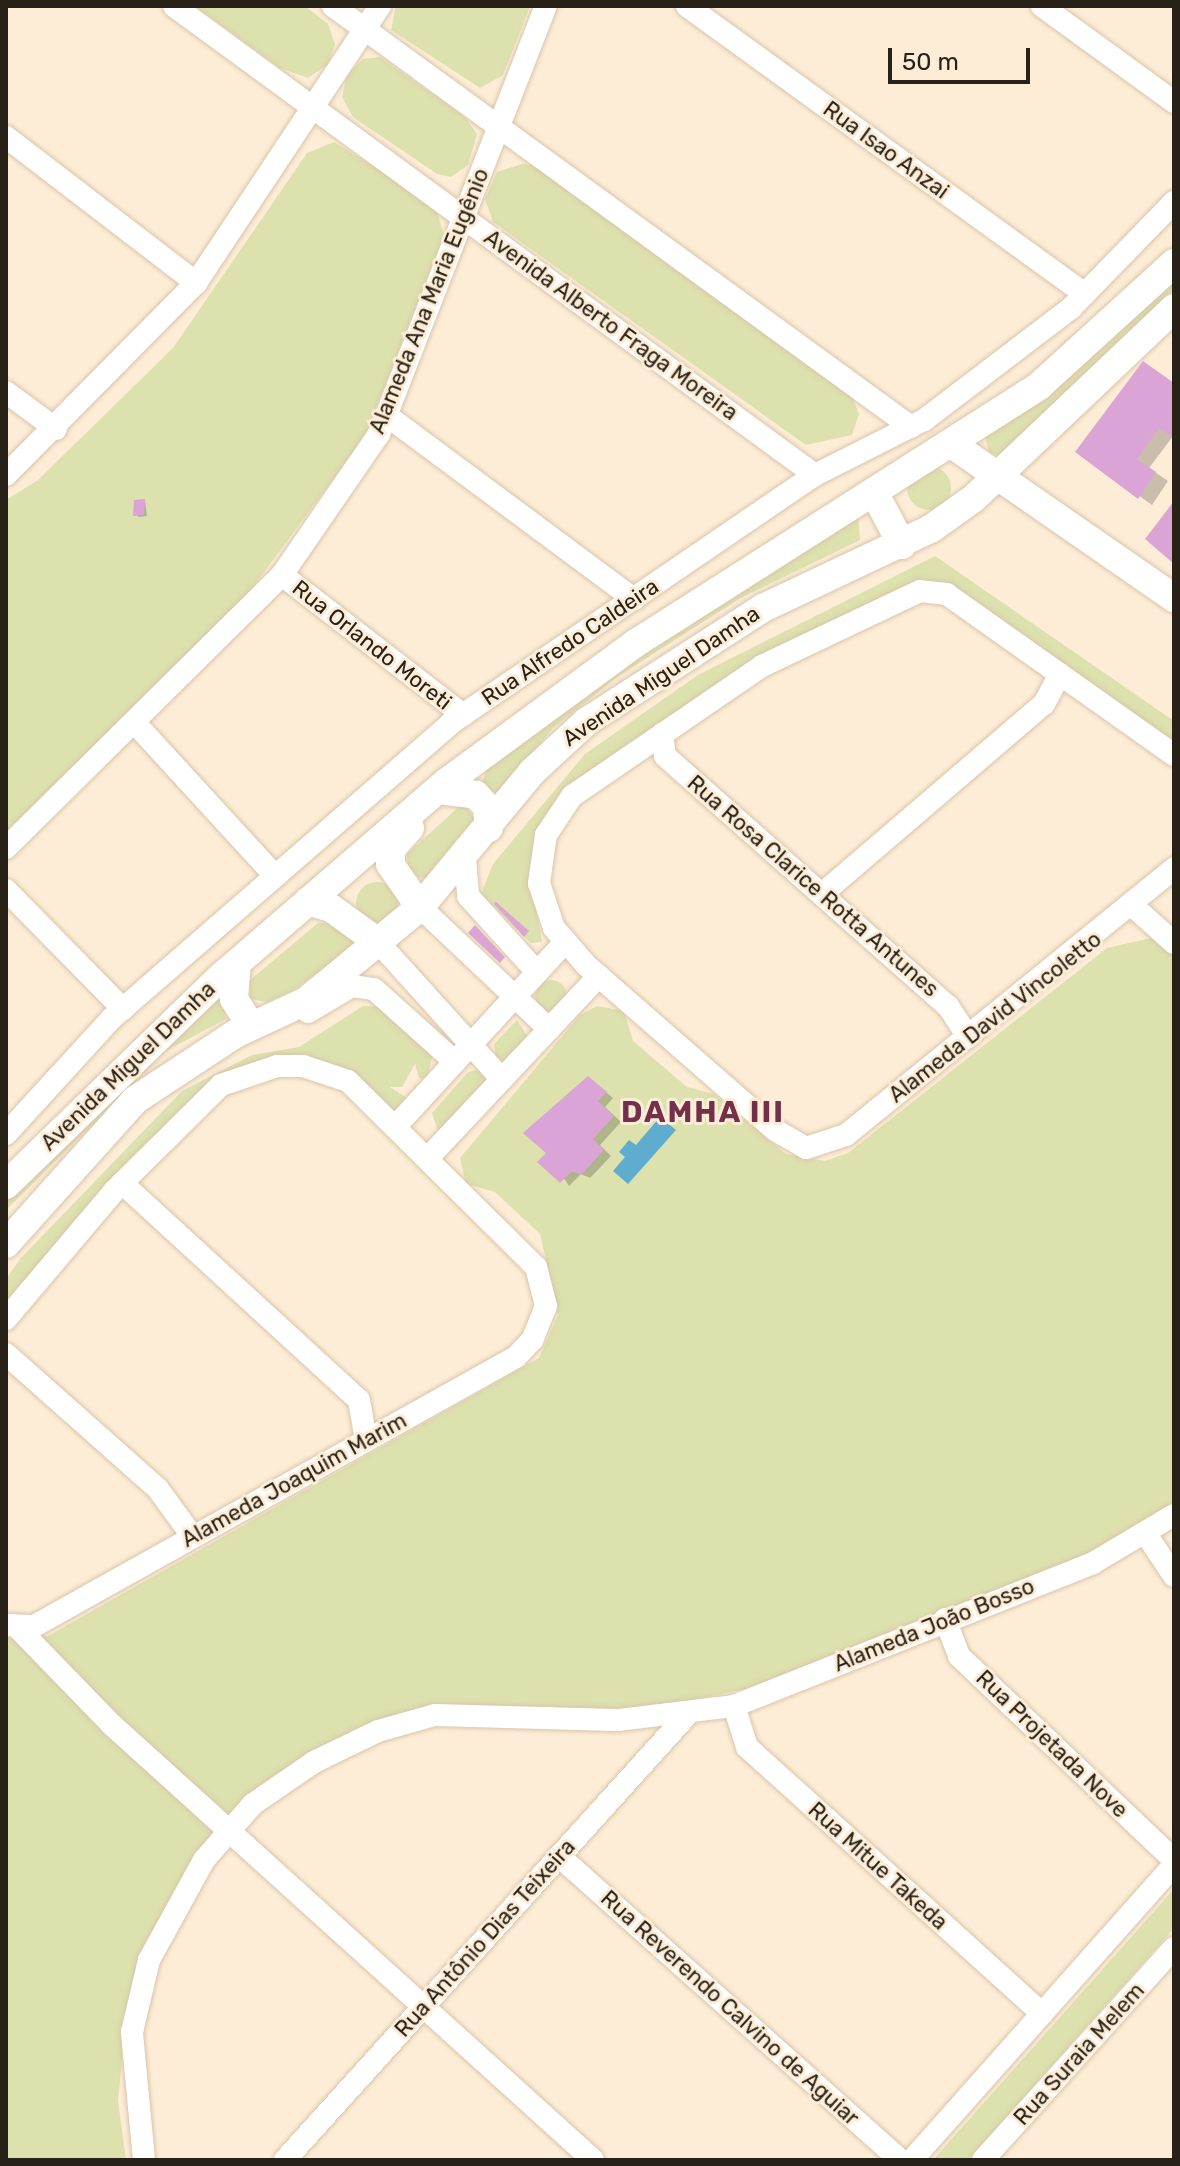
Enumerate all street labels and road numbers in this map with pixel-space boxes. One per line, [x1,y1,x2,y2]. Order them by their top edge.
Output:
street label: Rua Isao Anzai [818,95,954,205]
street label: Alameda Ana Maria Eugênio [364,164,494,438]
street label: Avenida Alberto Fraga Moreira [479,224,743,426]
street label: Rua Alfredo Caldeira [476,573,664,711]
street label: Rua Orlando Moreti [287,575,457,715]
street label: Avenida Miguel Damha [557,600,765,752]
street label: Rua Rosa Clarice Rotta Antunes [682,770,944,1002]
street label: Alameda David Vincoletto [883,926,1107,1108]
street label: Avenida Miguel Damha [35,976,221,1156]
street label: Alameda Joaquim Marim [177,1407,411,1553]
street label: Alameda João Bosso [830,1573,1038,1677]
street label: Rua Projetada Nove [971,1665,1133,1823]
street label: Rua Mitue Takeda [803,1796,953,1936]
street label: Rua Antônio Dias Teixeira [389,1833,581,2043]
street label: Rua Reverendo Calvino de Aguiar [595,1885,865,2131]
street label: Rua Suraia Melem [1008,1977,1150,2131]

